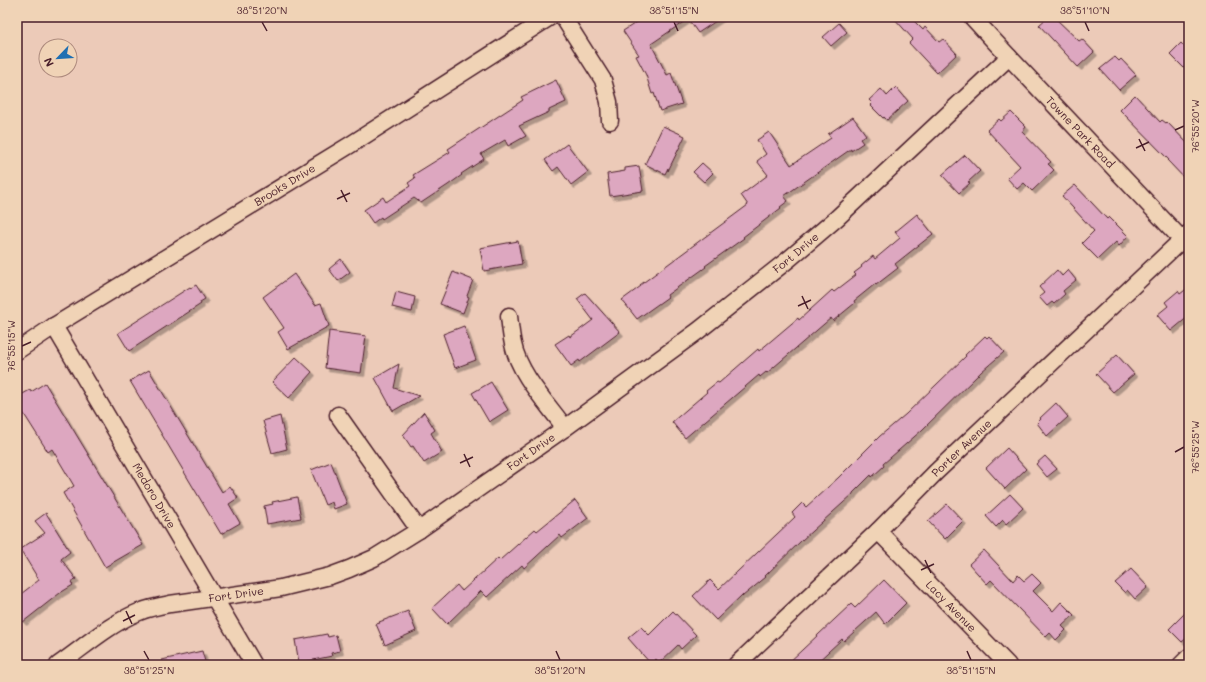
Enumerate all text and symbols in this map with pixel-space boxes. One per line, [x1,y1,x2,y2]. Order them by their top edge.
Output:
text: 38°51'20"N [237,3,287,17]
text: 38°51'15"N [649,3,699,17]
text: 38°51'10"N [1060,3,1110,17]
north arrow [38,38,78,78]
text: N [40,55,57,69]
street label: Towne Park Road [1043,93,1118,171]
text: 76°55'20"W [1188,99,1202,153]
street label: Brooks Drive [251,160,318,209]
street label: Fort Drive [769,229,822,276]
text: 76°55'15"W [4,320,18,372]
street label: Porter Avenue [928,415,995,480]
text: 76°55'25"W [1188,420,1202,474]
street label: Fort Drive [504,429,558,473]
street label: Medoro Drive [129,460,180,531]
street label: Lacy Avenue [923,577,980,635]
street label: Fort Drive [207,583,265,605]
text: 38°51'25"N [124,663,174,677]
text: 38°51'20"N [535,663,585,677]
text: 38°51'15"N [946,663,996,677]

